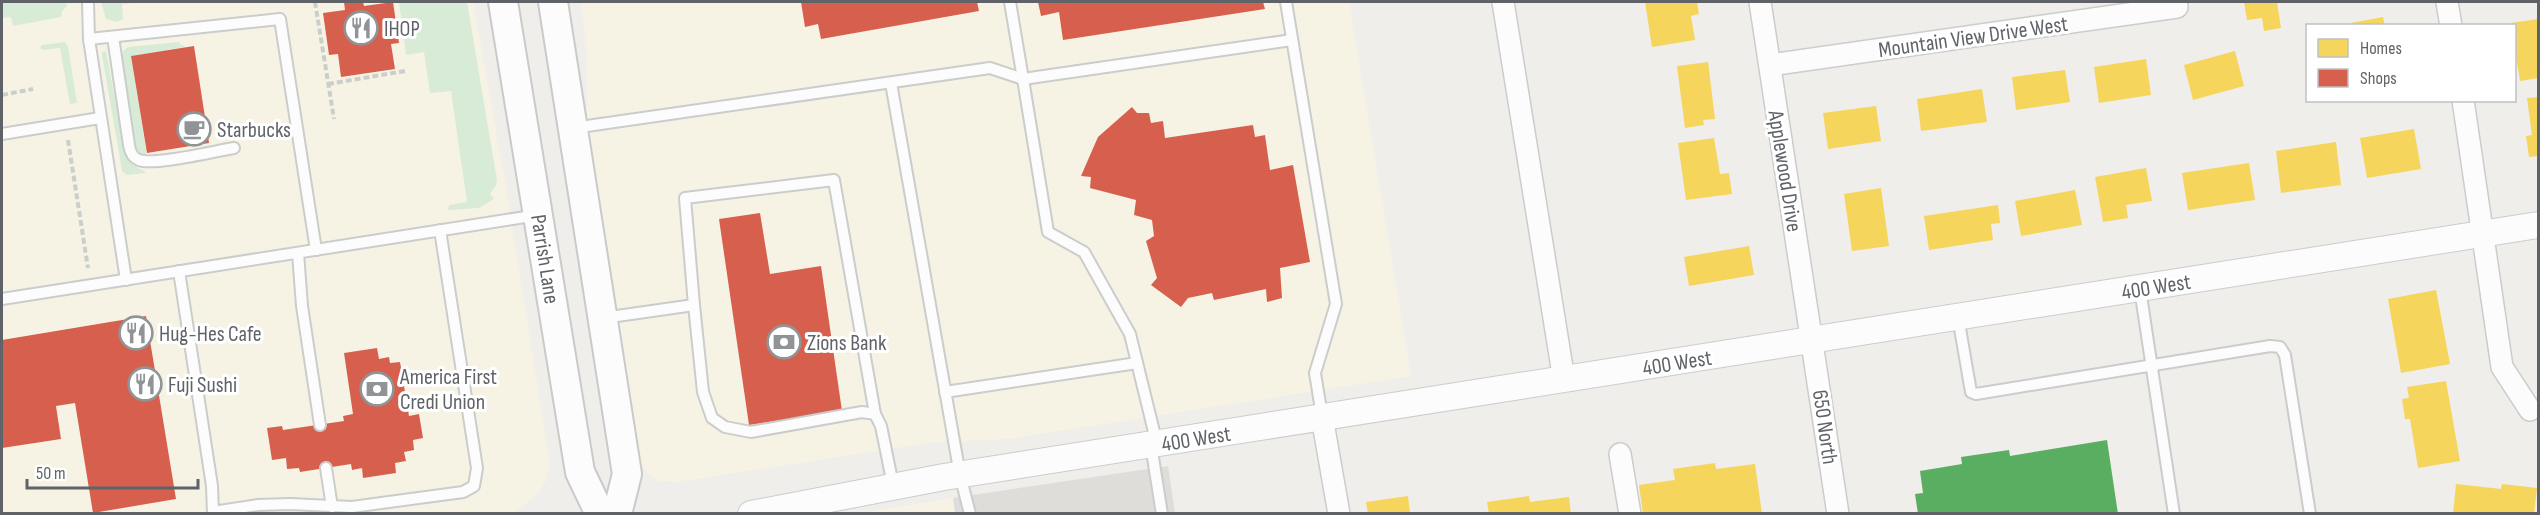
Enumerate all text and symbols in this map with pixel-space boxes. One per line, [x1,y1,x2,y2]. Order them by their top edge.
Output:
restaurant icon: IHOP [343,10,379,46]
street label: Mountain View Drive West [1877,11,2070,64]
place label: IHOP [384,16,420,43]
legend [2306,24,2516,102]
text: Homes [2360,38,2402,59]
text: Shops [2360,68,2397,89]
street label: Applewood Drive [1761,108,1807,234]
cafe icon: Starbucks [176,111,212,147]
place label: Starbucks [217,117,291,144]
street label: Parrish Lane [524,213,565,306]
street label: 400 West [2120,269,2193,306]
restaurant icon: Hug-Hes Cafe [118,315,154,351]
place label: Hug-Hes Cafe [159,321,262,348]
bank icon: Zions Bank [766,324,802,360]
place label: Zions Bank [807,330,887,357]
street label: 400 West [1641,345,1714,382]
place label: America First Credi Union [399,364,497,416]
restaurant icon: Fuji Sushi [127,366,163,402]
bank icon: America First Credi Union [359,371,395,407]
place label: Fuji Sushi [168,372,237,399]
street label: 650 North [1806,388,1843,466]
street label: 400 West [1160,421,1233,458]
scale bar [27,452,198,490]
text: 50 m [36,463,66,484]

